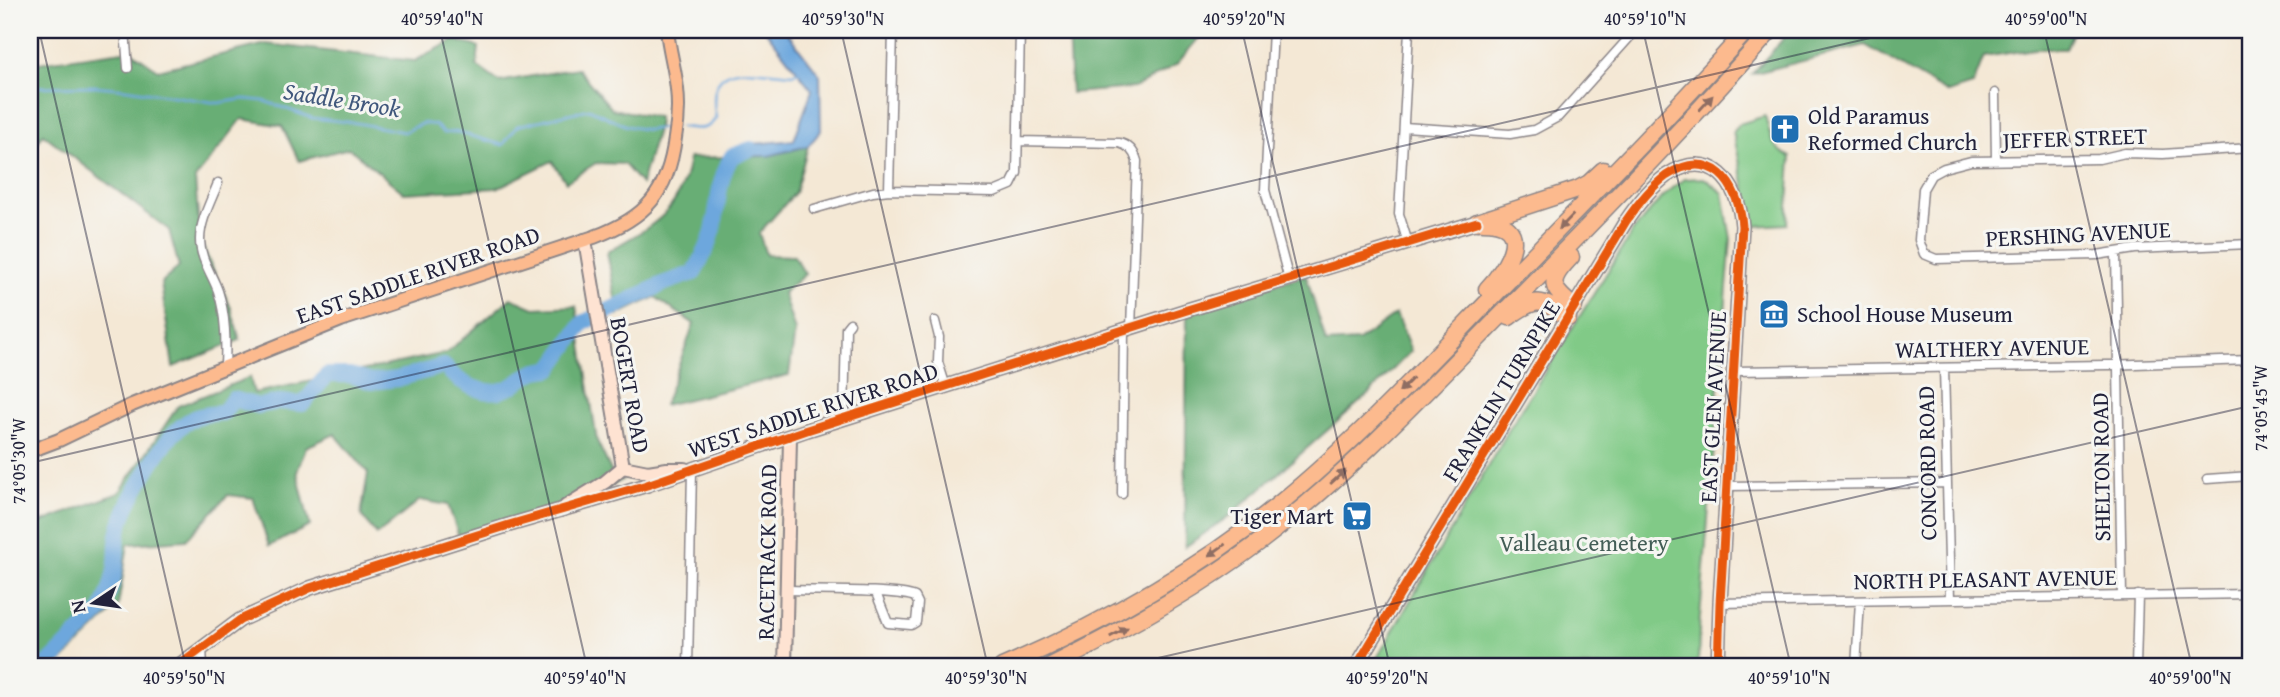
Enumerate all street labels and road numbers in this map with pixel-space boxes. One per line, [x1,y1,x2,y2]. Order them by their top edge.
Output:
street label: JEFFER STREET [1999,118,2148,157]
street label: PERSHING AVENUE [1985,212,2171,255]
street label: EAST SADDLE RIVER ROAD [292,217,544,332]
street label: FRANKLIN TURNPIKE [1433,294,1568,488]
street label: EAST GLEN AVENUE [1691,310,1734,504]
street label: BOGERT ROAD [602,314,659,455]
street label: WALTHERY AVENUE [1895,329,2089,366]
street label: WEST SADDLE RIVER ROAD [684,353,942,466]
street label: CONCORD ROAD [1909,385,1944,541]
street label: SHELTON ROAD [2083,392,2118,542]
street label: RACETRACK ROAD [748,464,785,640]
street label: NORTH PLEASANT AVENUE [1853,560,2117,597]

